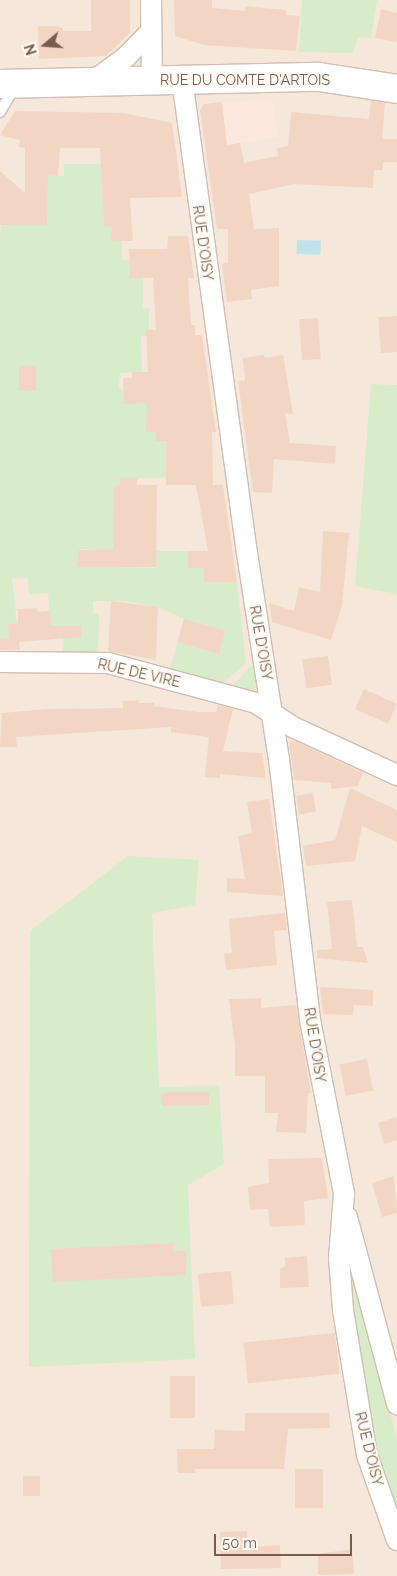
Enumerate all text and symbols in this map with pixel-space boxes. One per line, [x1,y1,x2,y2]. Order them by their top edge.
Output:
north arrow [20,20,70,70]
text: N [21,42,40,57]
street label: RUE DU COMTE D'ARTOIS [160,72,330,88]
street label: RUE D'OISY [189,204,217,282]
street label: RUE D'OISY [246,604,276,682]
street label: RUE DE VIRE [96,655,182,691]
street label: RUE D'OISY [301,1006,329,1084]
street label: RUE D'OISY [352,1410,386,1488]
scale bar [217,1524,354,1556]
text: 50 m [222,1534,257,1552]

